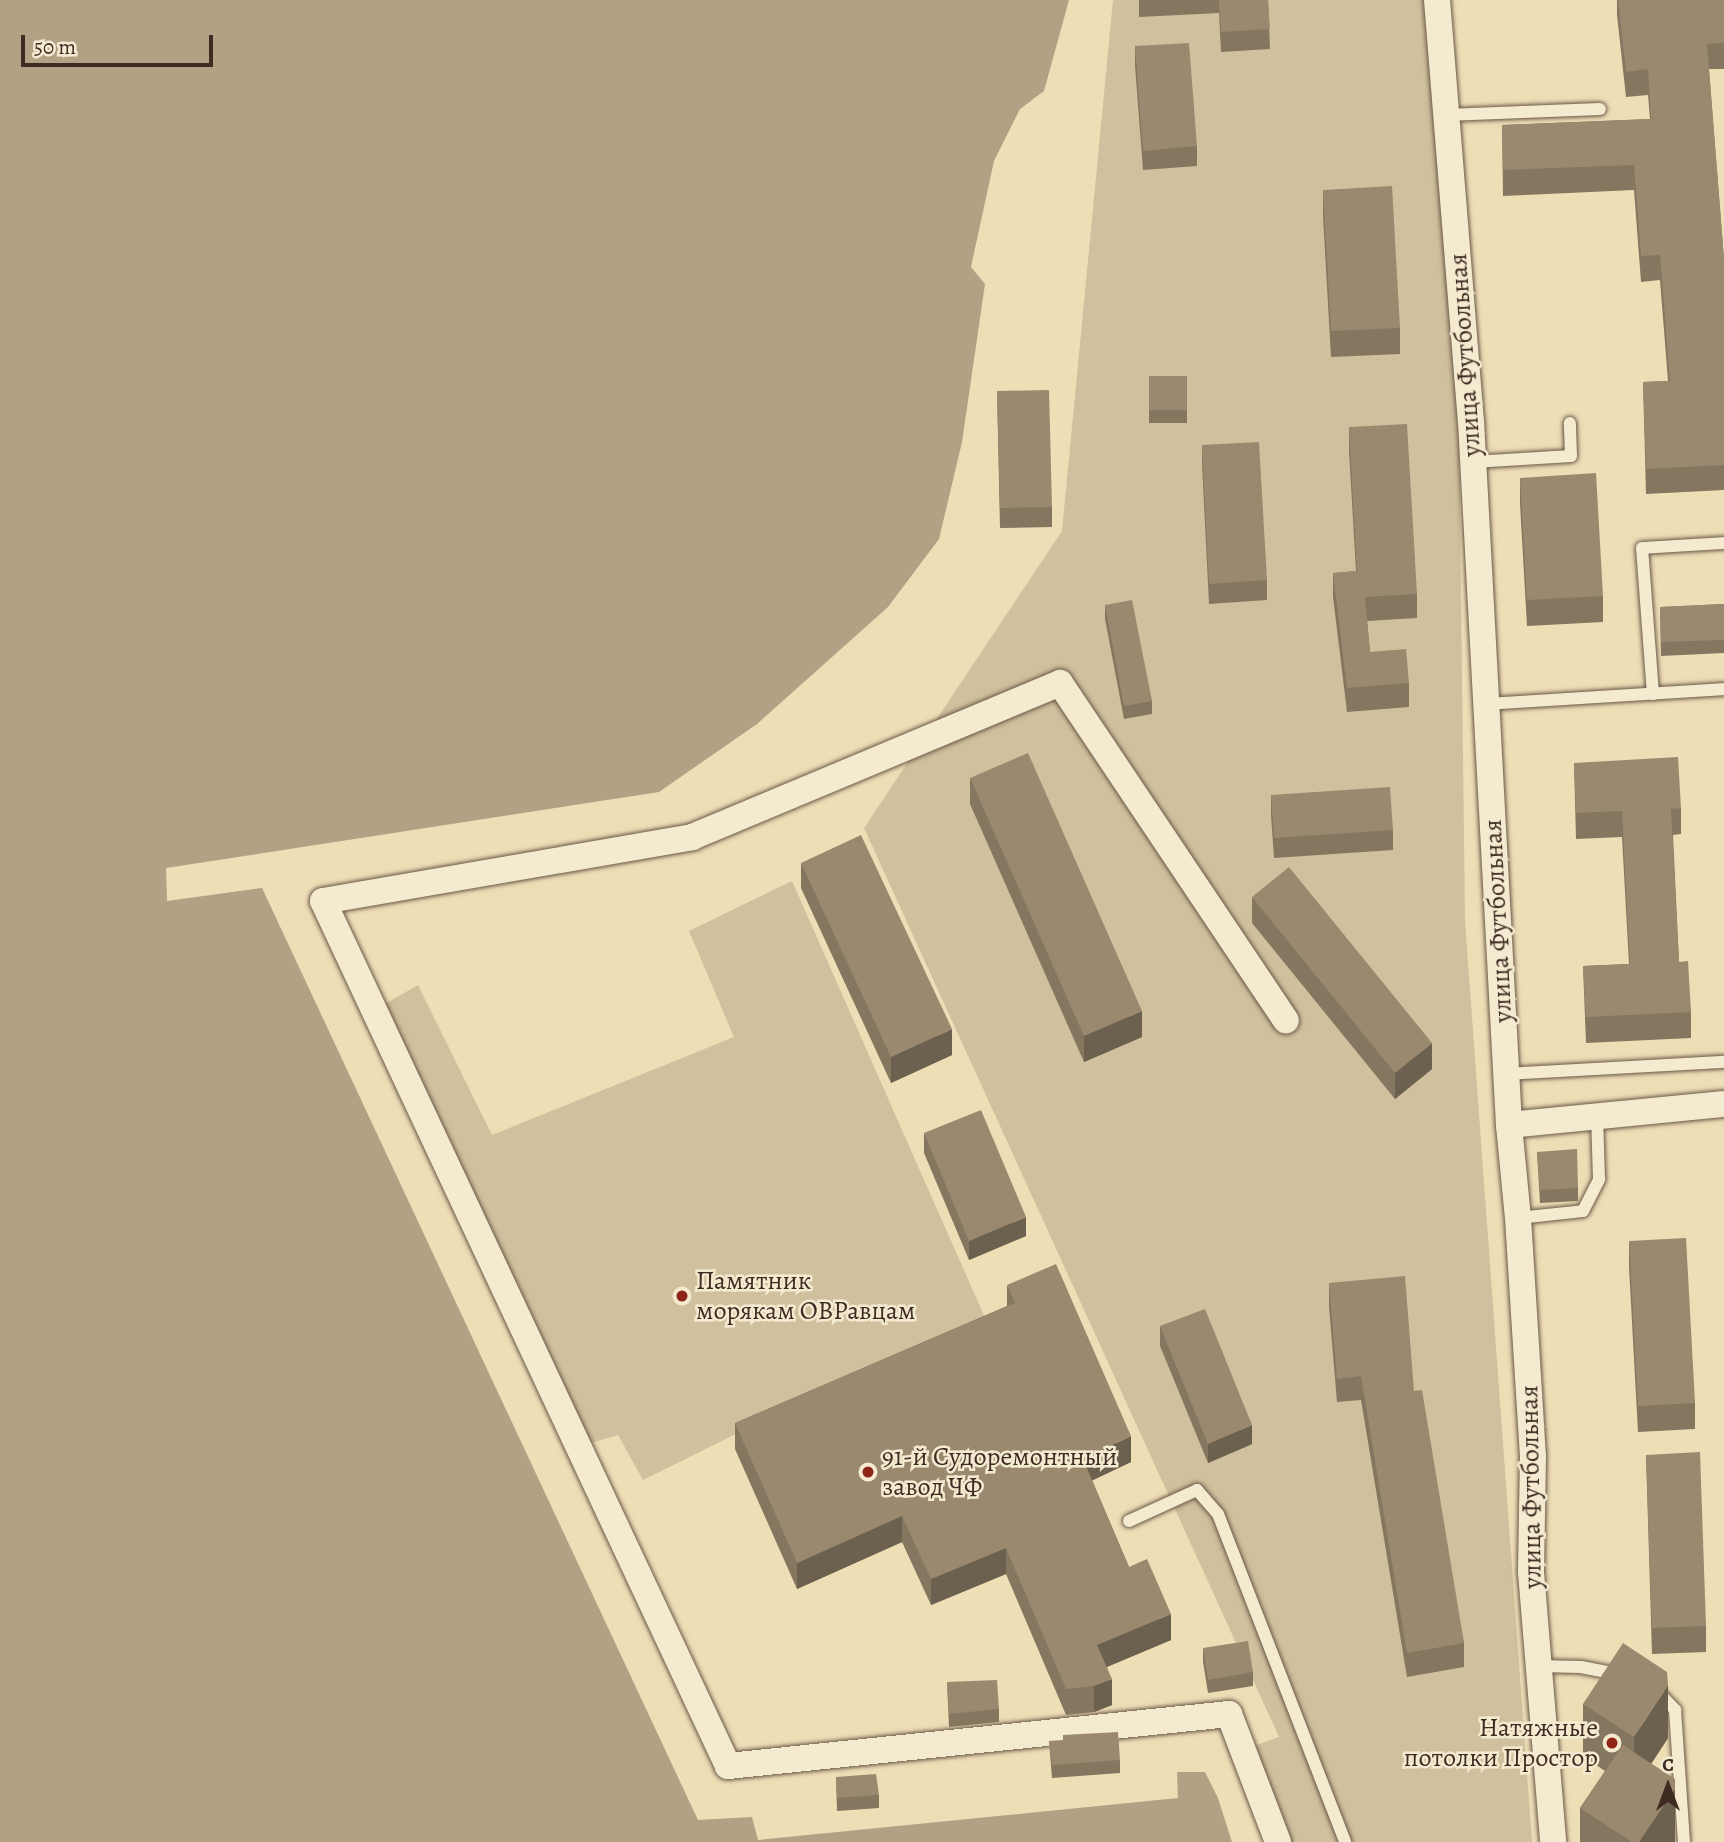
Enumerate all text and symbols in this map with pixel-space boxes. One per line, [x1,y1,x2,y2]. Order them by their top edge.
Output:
scale bar [24,21,217,65]
text: 50 m [34,33,76,61]
street label: улица Футбольная [1442,252,1488,458]
street label: улица Футбольная [1477,818,1519,1024]
place label: Памятник морякам ОВРавцам [696,1265,915,1326]
marker: Памятник морякам ОВРавцам [674,1288,690,1304]
street label: улица Футбольная [1514,1385,1548,1589]
place label: 91-й Судоремонтный завод ЧФ [882,1441,1117,1502]
marker: 91-й Судоремонтный завод ЧФ [860,1464,876,1480]
place label: Натяжные потолки Простор [1404,1712,1598,1774]
marker: Натяжные потолки Простор [1604,1735,1620,1751]
north arrow [1633,1751,1703,1821]
text: С [1662,1752,1674,1778]

